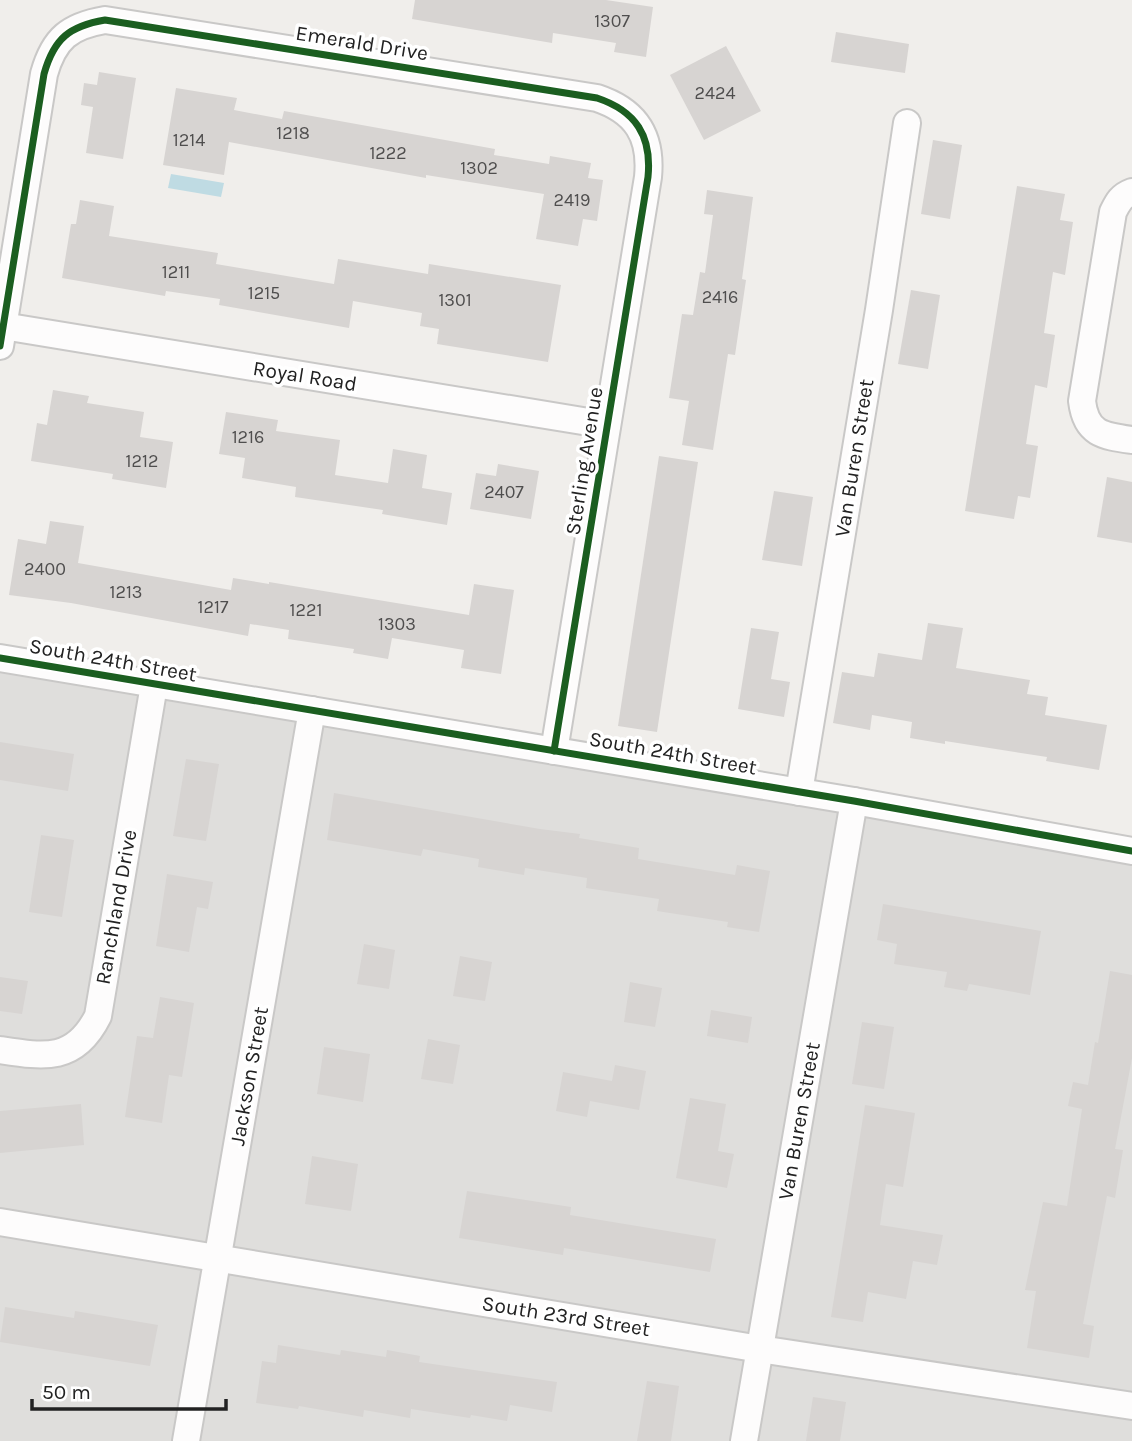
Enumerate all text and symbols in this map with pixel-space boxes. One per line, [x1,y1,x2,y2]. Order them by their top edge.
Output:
house number: 1307 [594,10,630,32]
street label: Emerald Drive [294,21,430,65]
house number: 2424 [695,82,735,104]
house number: 1218 [276,122,310,144]
house number: 1214 [173,129,205,151]
house number: 1222 [369,142,407,164]
house number: 1302 [460,157,498,179]
house number: 2419 [554,189,590,211]
house number: 1211 [162,261,190,283]
house number: 1215 [248,282,280,304]
house number: 2416 [702,286,738,308]
house number: 1301 [438,289,472,311]
street label: Royal Road [251,356,359,396]
street label: Van Buren Street [830,377,878,539]
street label: Sterling Avenue [560,385,608,537]
house number: 1216 [232,426,264,448]
house number: 1212 [126,450,158,472]
house number: 2407 [484,481,524,503]
house number: 2400 [24,558,66,580]
house number: 1213 [110,581,142,603]
house number: 1217 [198,596,229,618]
house number: 1221 [290,599,322,621]
house number: 1303 [378,613,416,635]
street label: South 24th Street [27,633,199,687]
street label: South 24th Street [587,726,759,780]
street label: Ranchland Drive [91,828,141,986]
street label: Jackson Street [225,1005,273,1147]
street label: Van Buren Street [773,1040,825,1202]
street label: South 23rd Street [480,1291,652,1341]
scale bar [32,1368,226,1412]
text: 50 m [42,1380,91,1404]

